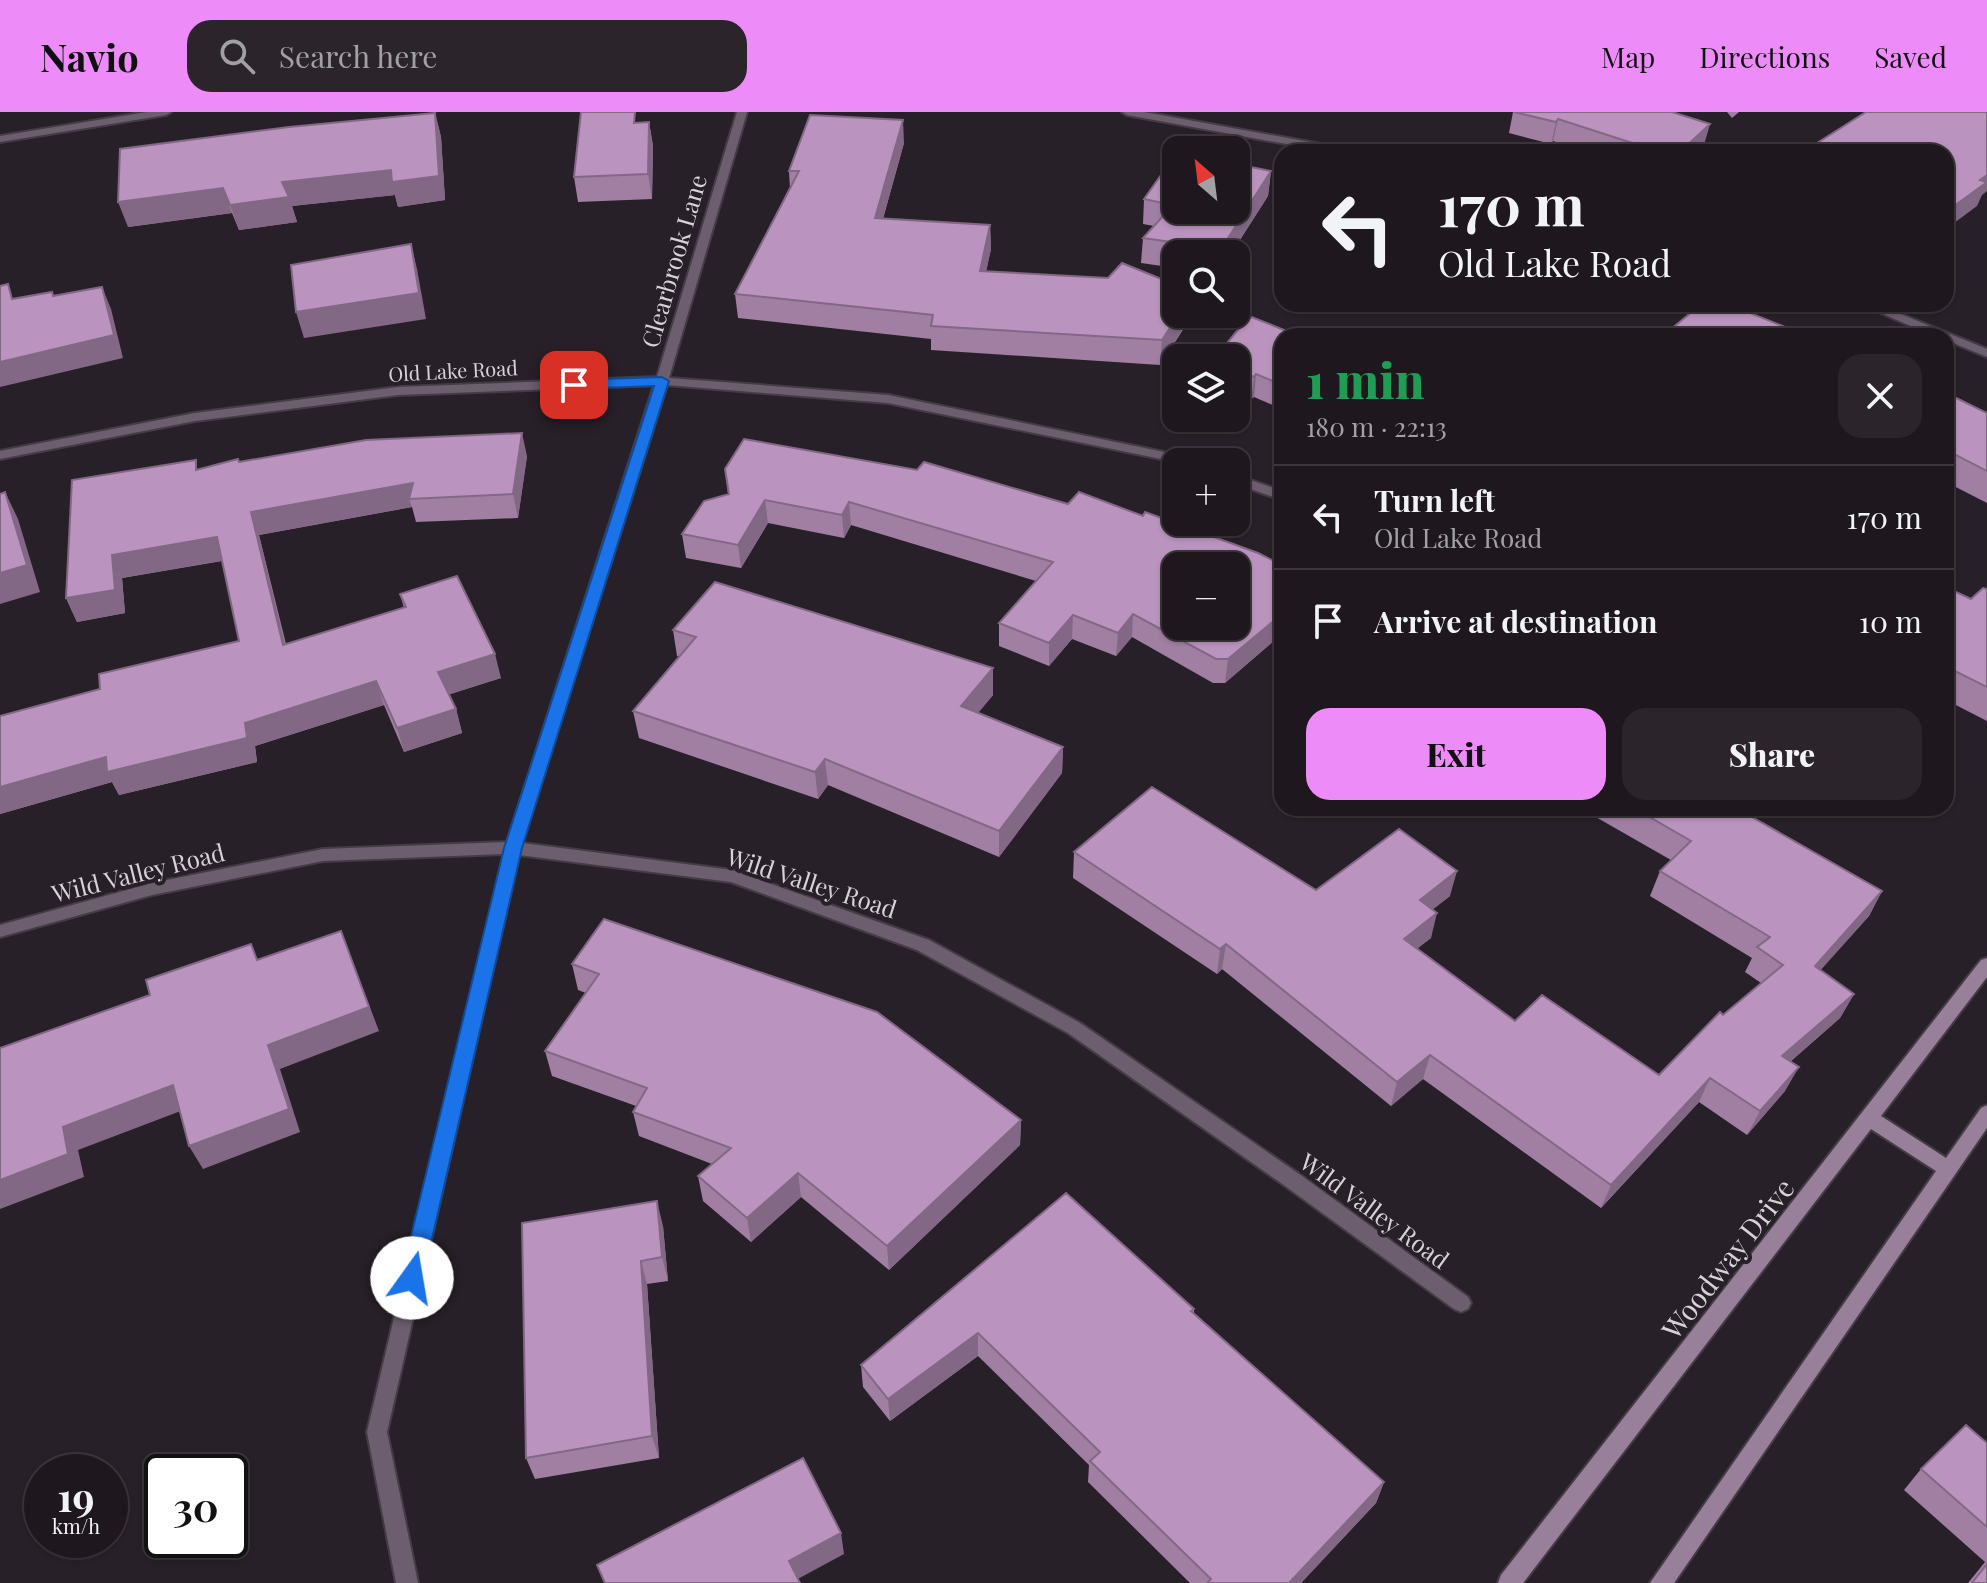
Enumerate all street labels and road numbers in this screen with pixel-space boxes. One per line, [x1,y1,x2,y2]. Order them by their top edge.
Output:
street label: Clearbrook Lane [633,171,713,351]
street label: Old Lake Road [388,353,519,387]
street label: Wild Valley Road [47,835,228,909]
street label: Wild Valley Road [722,839,901,925]
street label: Wild Valley Road [1293,1144,1456,1275]
street label: Woodway Drive [1652,1170,1801,1347]

